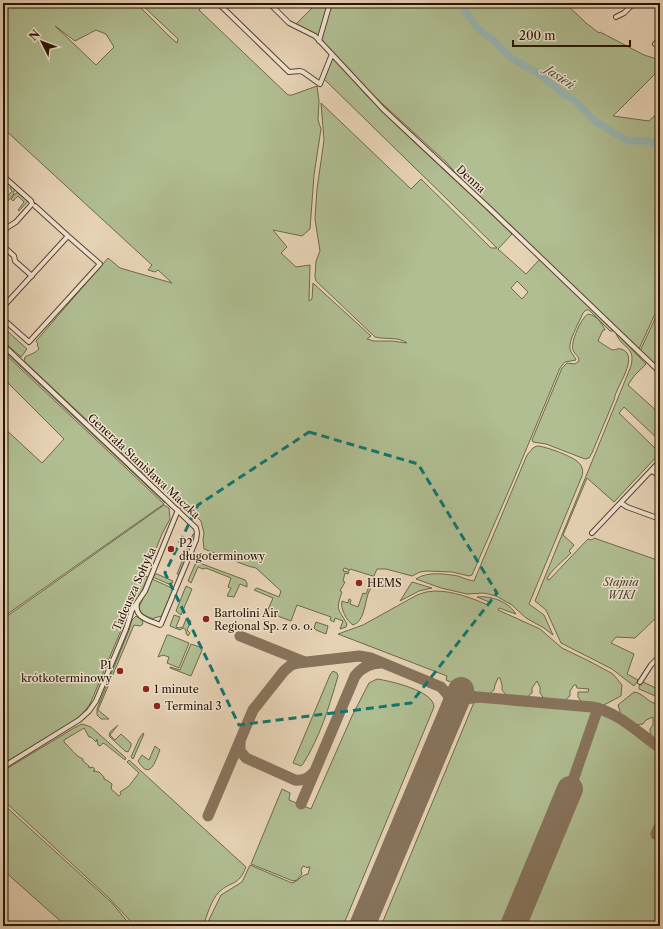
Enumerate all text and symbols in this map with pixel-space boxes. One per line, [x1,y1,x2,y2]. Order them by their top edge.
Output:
north arrow [22,22,62,62]
scale bar [513,22,630,48]
text: N [26,27,43,44]
text: 200 m [519,28,556,43]
water label: Jasień [539,59,578,92]
street label: Denna [454,162,489,196]
street label: Generała Stanisława Maczka [85,410,203,522]
place label: P2 długoterminowy [179,536,266,563]
marker: P2 długoterminowy [166,544,176,554]
street label: Tadeusza Sołtyka [109,545,159,633]
park label: Stajnia WIKI [602,575,639,602]
place label: HEMS [367,576,402,590]
marker: HEMS [354,578,364,588]
place label: Bartolini Air Regional Sp. z o. o. [214,606,313,633]
marker: Bartolini Air Regional Sp. z o. o. [201,614,211,624]
place label: P1 krótkoterminowy [21,658,113,685]
marker: P1 krótkoterminowy [115,666,125,676]
place label: 1 minute [154,682,199,696]
marker: 1 minute [141,684,151,694]
place label: Terminal 3 [165,699,222,713]
marker: Terminal 3 [152,701,162,711]

